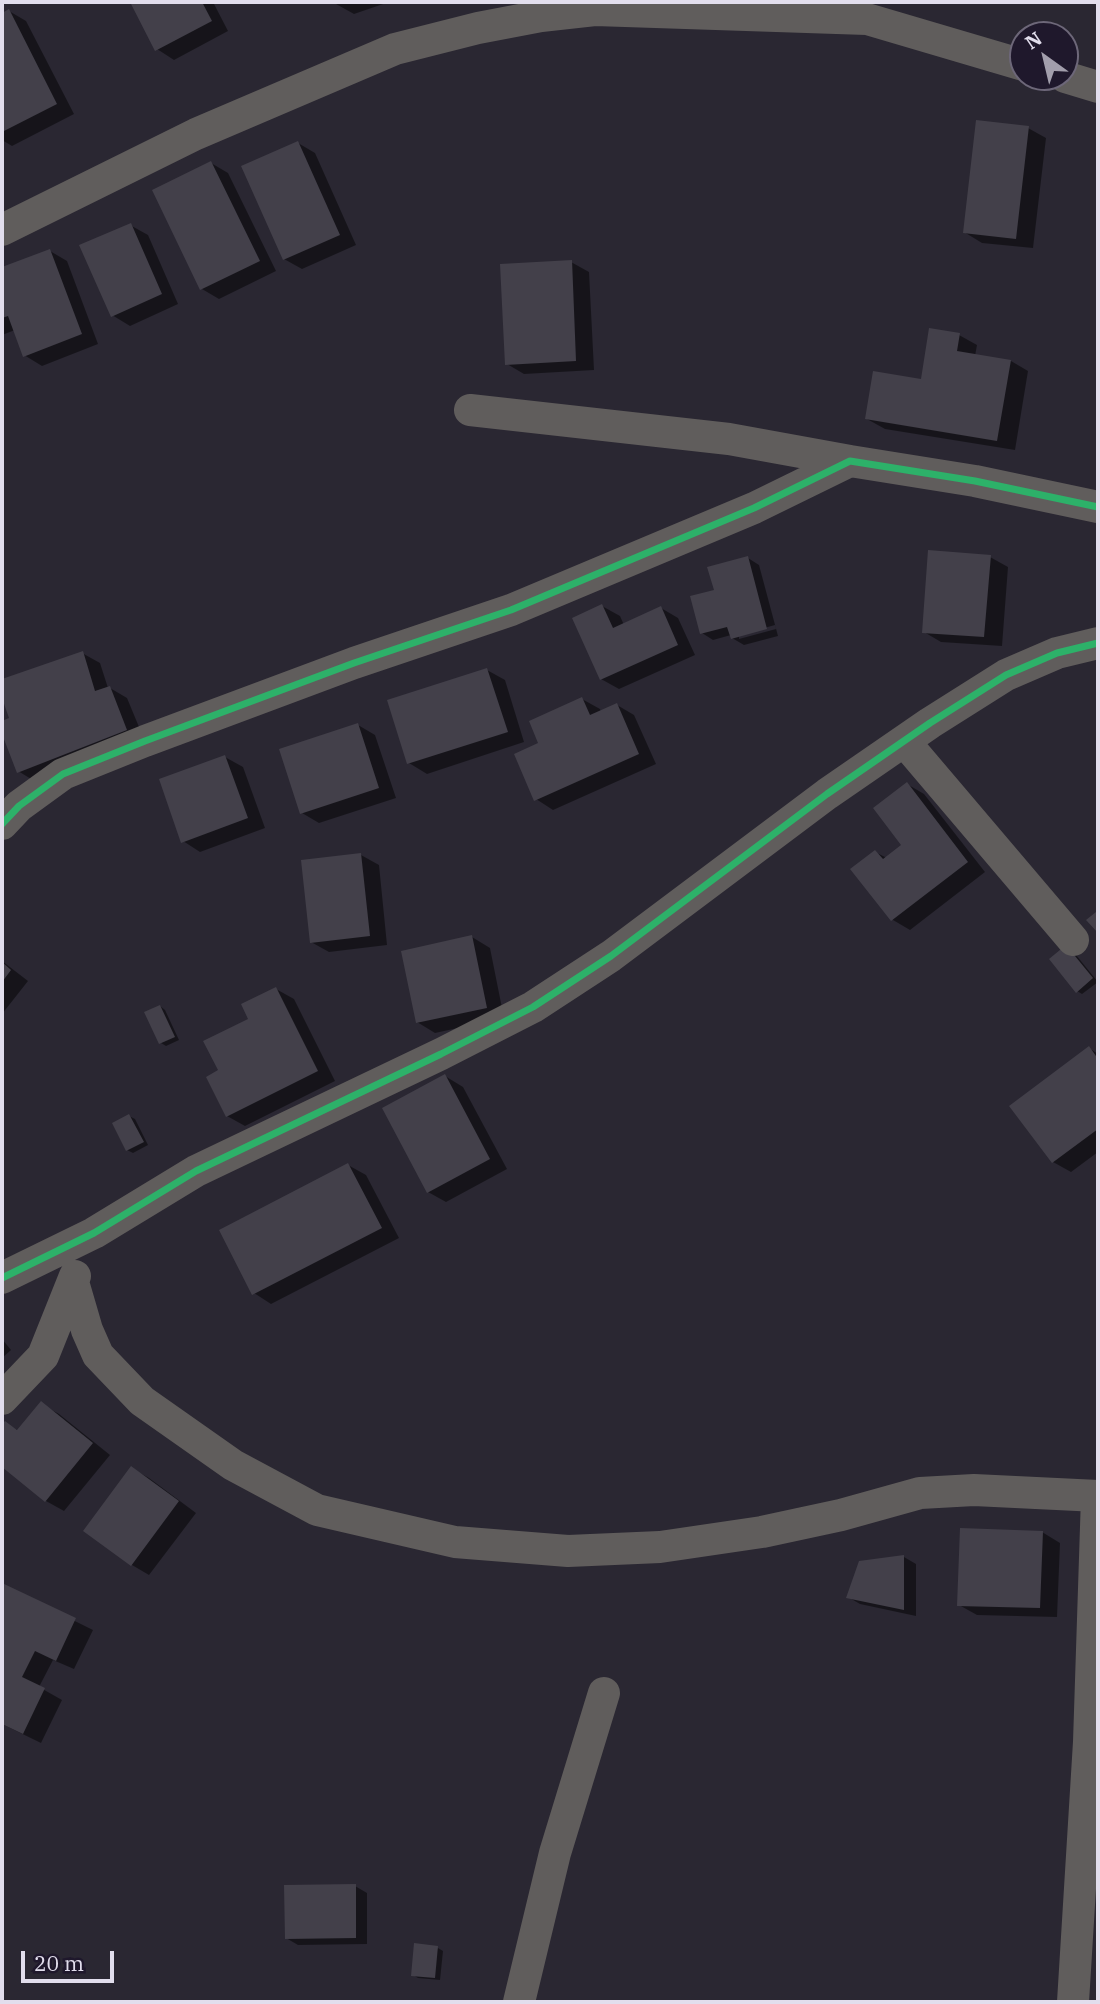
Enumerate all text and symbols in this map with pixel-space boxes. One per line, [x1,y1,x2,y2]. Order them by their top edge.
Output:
north arrow [1009,21,1079,91]
text: N [1020,26,1046,54]
scale bar [24,1938,117,1982]
text: 20 m [34,1949,84,1977]

